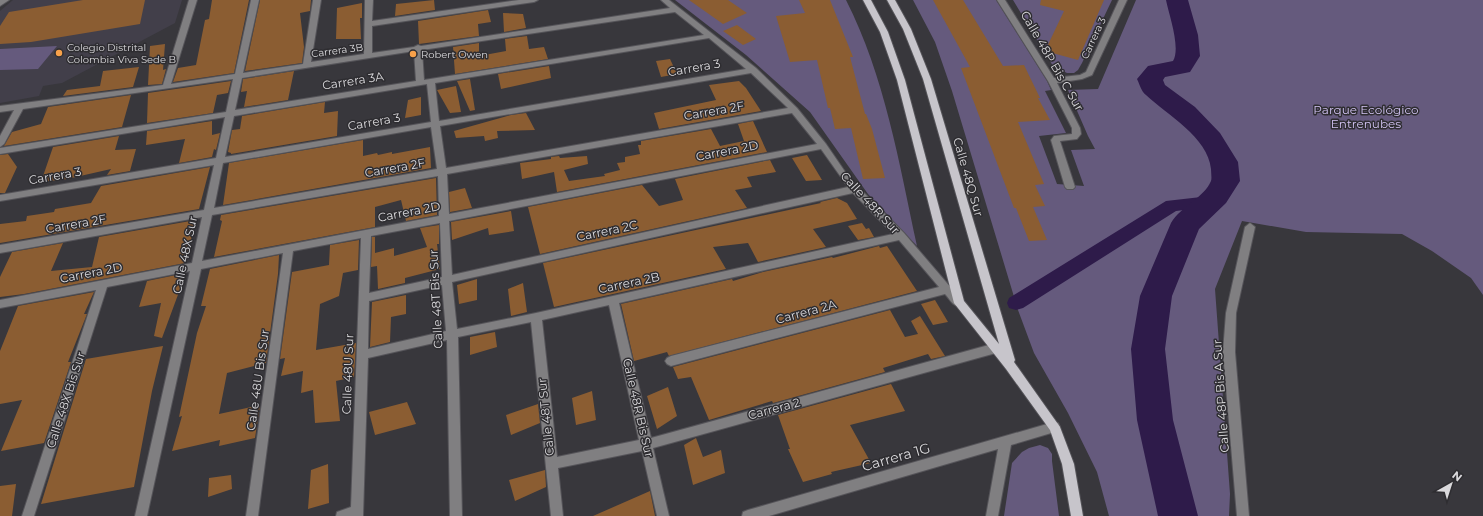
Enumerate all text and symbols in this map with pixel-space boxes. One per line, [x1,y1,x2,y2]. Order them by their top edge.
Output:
street label: Calle 48P Bis C Sur [1018,8,1087,114]
street label: Carrera 3 [1078,15,1109,61]
street label: Carrera 3B [310,40,364,61]
place label: Colegio Distrital Colombia Viva Sede B [67,41,176,66]
marker: Colegio Distrital Colombia Viva Sede B [54,48,64,58]
place label: Robert Owen [421,48,488,61]
marker: Robert Owen [408,49,418,59]
street label: Carrera 3 [666,55,722,80]
street label: Carrera 3A [321,68,385,93]
street label: Carrera 2F [683,98,746,123]
park label: Parque Ecológico Entrenubes [1313,102,1419,131]
street label: Carrera 3 [346,109,402,134]
street label: Calle 48Q Sur [950,136,987,218]
street label: Carrera 2D [694,137,760,164]
street label: Carrera 2F [364,155,427,180]
street label: Carrera 3 [27,163,83,188]
street label: Calle 48R Sur [838,168,903,237]
street label: Carrera 2D [376,198,442,225]
street label: Carrera 2F [45,211,108,236]
street label: Calle 48X Sur [169,214,200,295]
street label: Carrera 2C [575,217,639,244]
street label: Calle 48T Bis Sur [425,249,446,349]
street label: Carrera 2D [58,259,124,286]
street label: Carrera 2B [597,269,661,296]
street label: Carrera 2A [774,296,838,327]
street label: Calle 48U Bis Sur [243,328,272,432]
street label: Calle 48U Sur [339,333,356,415]
street label: Calle 48P Bis A Sur [1209,339,1232,453]
street label: Calle 48X Bis Sur [43,350,88,450]
street label: Calle 48R Bis Sur [620,357,657,459]
street label: Calle 48T Sur [534,377,557,457]
street label: Carrera 2 [746,394,802,423]
street label: Carrera 1G [860,439,932,475]
north arrow [1431,464,1471,504]
text: N [1449,468,1465,484]

